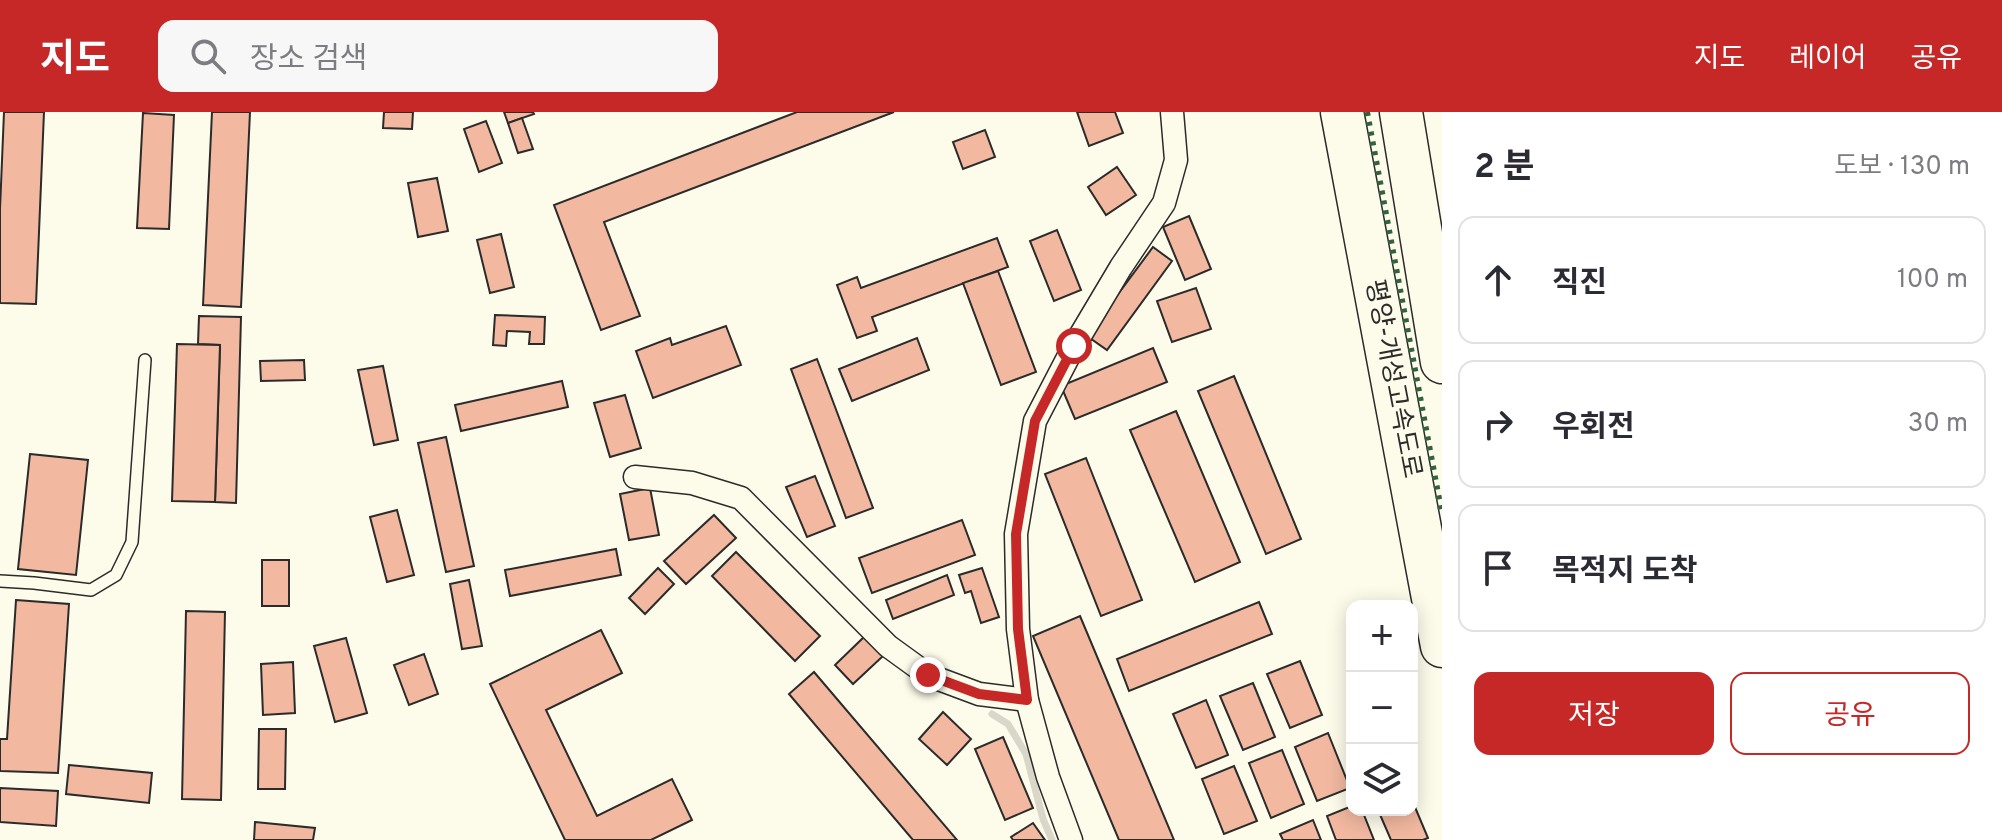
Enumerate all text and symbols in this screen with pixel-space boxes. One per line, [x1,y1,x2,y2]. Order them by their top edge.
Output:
search box [158,20,718,92]
icon: search [186,34,230,78]
text: 지도 [40,37,110,86]
text: 장소 검색 [250,42,367,79]
text: 지도 [1694,42,1745,78]
text: 레이어 [1789,42,1866,78]
text: 공유 [1910,42,1962,78]
text: 2 분 [1474,147,1535,190]
text: 도보 · 130 m [1834,151,1970,184]
icon: ahead [1476,258,1520,302]
text: 100 m [1897,264,1968,297]
text: 직진 [1552,266,1607,303]
street label: 평양-개성고속도로 [1357,277,1427,481]
route start [1056,328,1092,364]
icon: right [1476,402,1520,446]
text: 30 m [1908,408,1968,441]
text: 우회전 [1552,410,1635,447]
icon: arrive [1476,546,1520,590]
text: 목적지 도착 [1552,554,1698,591]
map controls [1346,600,1418,816]
button: + [1346,600,1418,672]
route end [910,657,946,693]
button: − [1346,672,1418,744]
button: 저장 [1474,672,1714,755]
button: 공유 [1730,672,1970,755]
button: layers [1346,744,1418,816]

